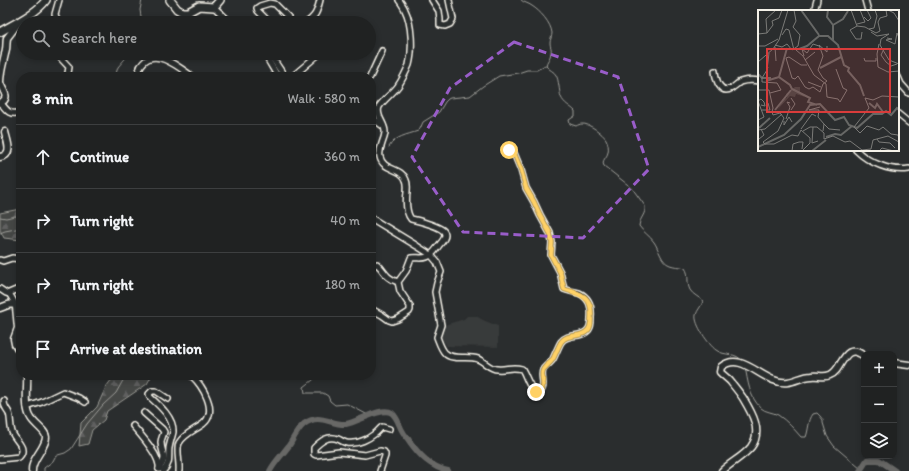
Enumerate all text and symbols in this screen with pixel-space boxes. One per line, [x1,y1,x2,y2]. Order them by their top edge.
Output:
inset map [758,10,899,151]
search box [16,16,376,60]
icon: search [30,27,52,49]
text: Search here [62,29,137,47]
text: 8 min [32,88,73,108]
text: Walk · 580 m [287,91,360,106]
route start [500,141,518,159]
icon: ahead [32,146,54,168]
text: Continue [70,148,129,166]
text: 360 m [324,149,360,164]
icon: right [32,210,54,232]
text: Turn right [70,212,134,230]
text: 40 m [330,213,360,228]
icon: right [32,274,54,296]
text: Turn right [70,276,134,294]
text: 180 m [325,277,360,292]
icon: arrive [32,338,54,360]
text: Arrive at destination [70,340,202,358]
map controls [861,351,897,459]
button: + [861,351,897,387]
route end [527,383,545,401]
button: − [861,387,897,423]
button: layers [861,423,897,459]

